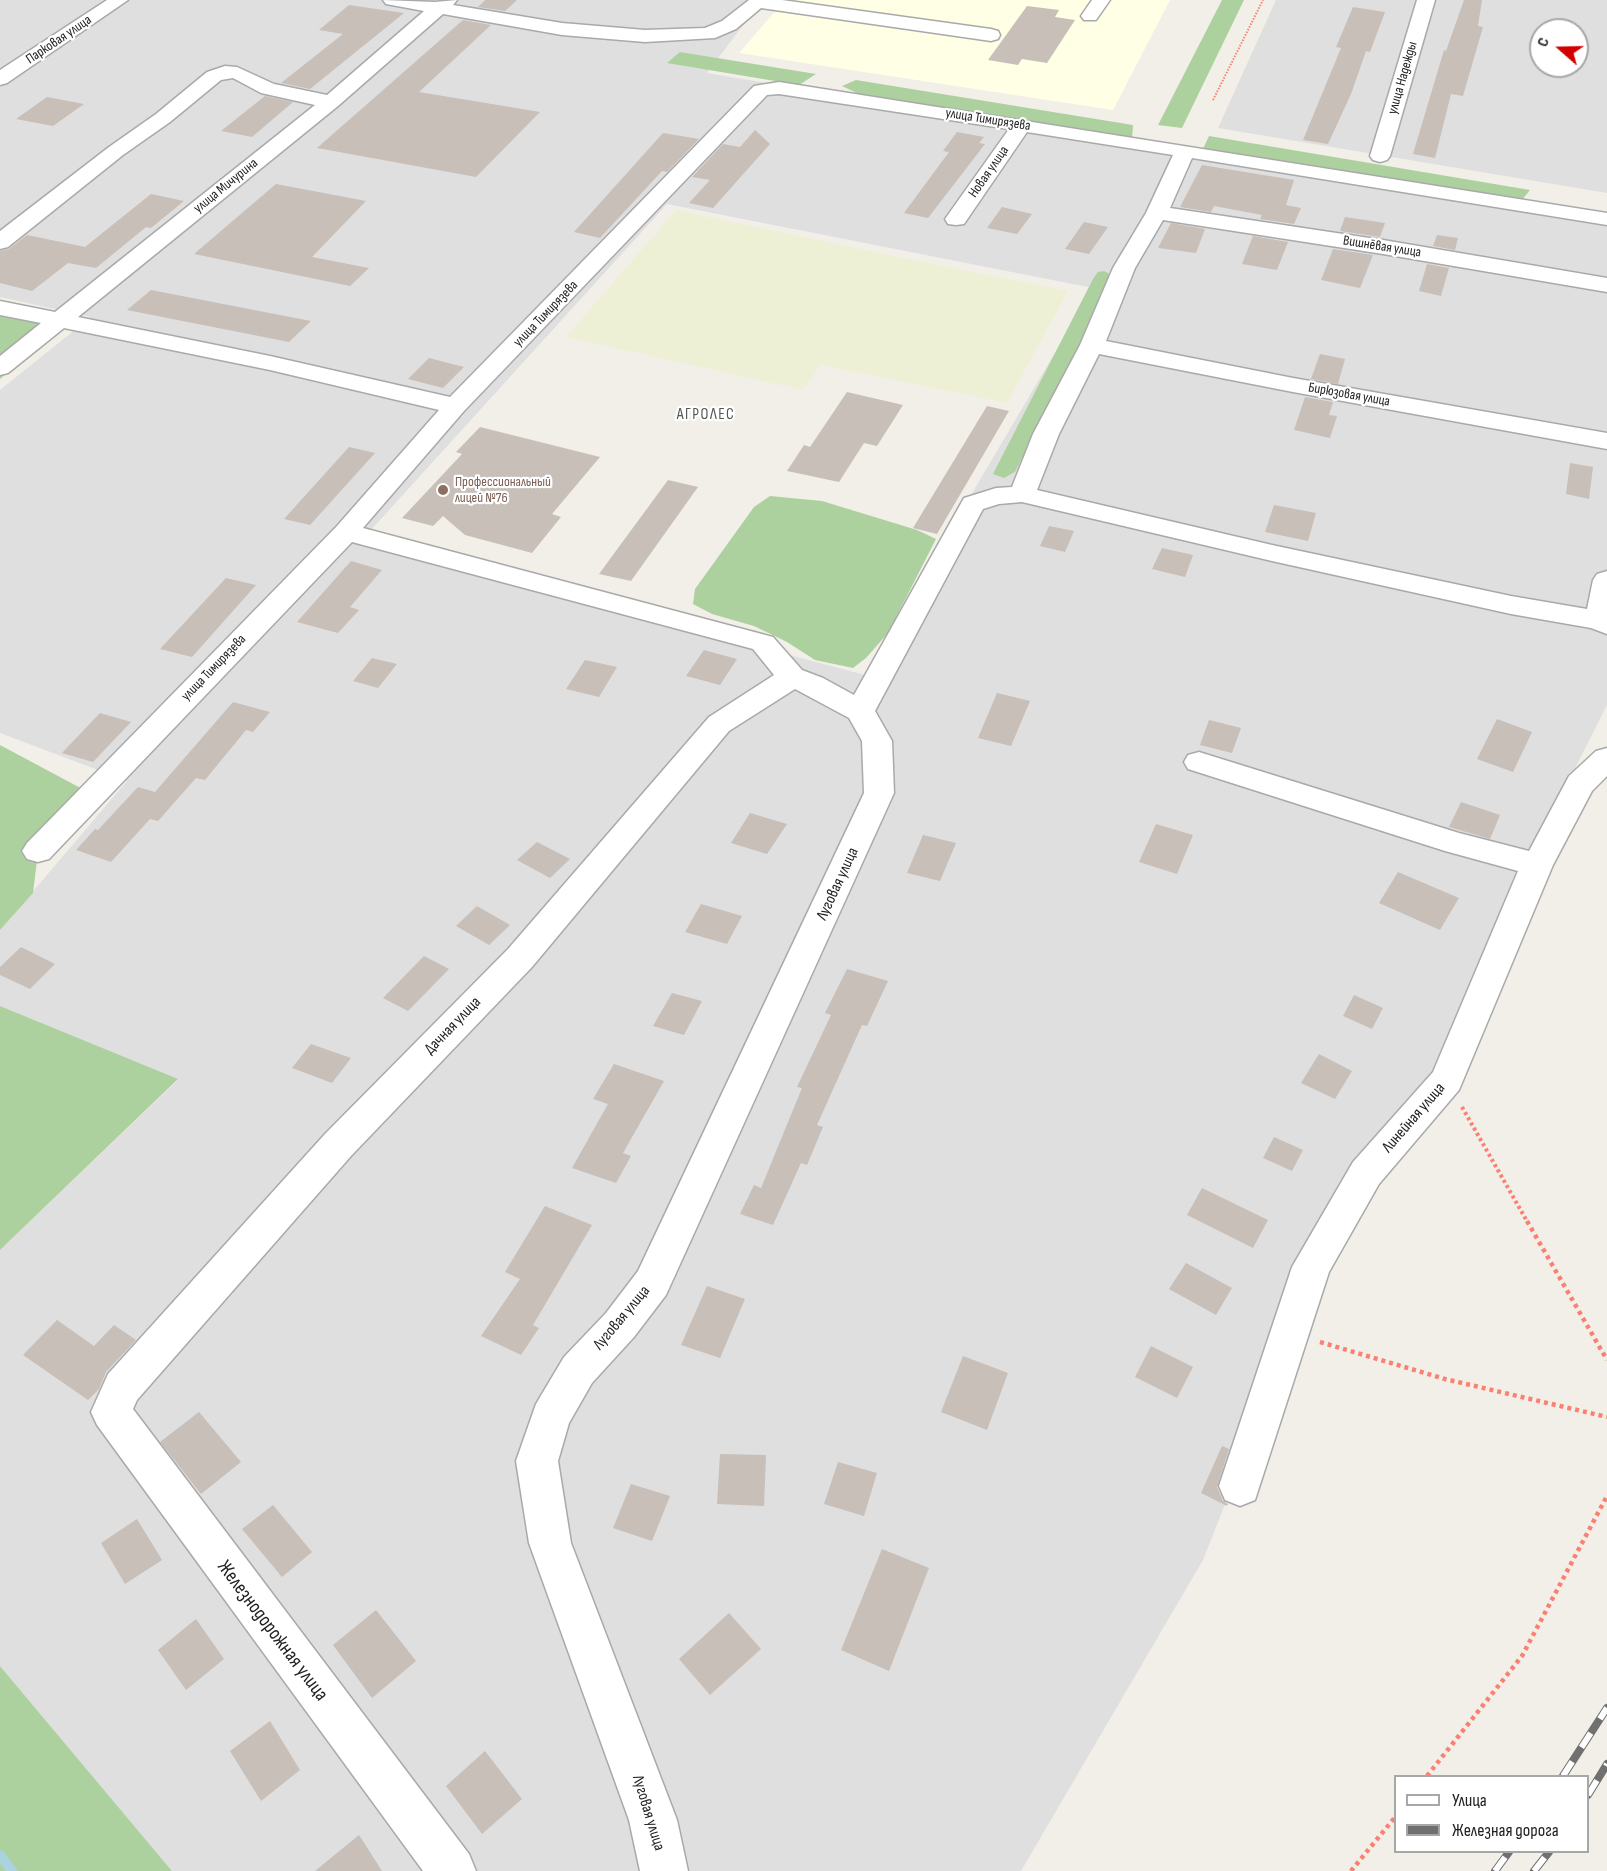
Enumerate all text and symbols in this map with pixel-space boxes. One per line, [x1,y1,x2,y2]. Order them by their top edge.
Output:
street label: Парковая улица [23,12,95,68]
north arrow [1529,18,1589,78]
text: С [1533,35,1554,49]
street label: улица Надежды [1385,40,1421,116]
street label: улица Тимирязева [944,105,1032,135]
street label: Новая улица [965,143,1013,201]
street label: улица Мичурина [191,155,261,217]
street label: Вишнёвая улица [1342,233,1422,261]
street label: улица Тимирязева [510,277,582,351]
street label: Бирюзовая улица [1307,380,1391,410]
district label: АГРОЛЕС [677,405,735,425]
place label: Профессиональный лицей №76 [455,474,551,506]
marker: Профессиональный лицей №76 [436,483,450,497]
street label: улица Тимирязева [178,631,250,705]
street label: Луговая улица [813,845,863,923]
street label: Дачная улица [421,993,485,1059]
street label: Линейная улица [1379,1079,1449,1157]
street label: Луговая улица [590,1282,654,1354]
street label: Железнодорожная улица [211,1556,333,1706]
street label: Луговая улица [627,1773,669,1853]
legend [1394,1775,1589,1853]
text: Улица [1452,1790,1487,1811]
text: Железная дорога [1452,1820,1559,1841]

